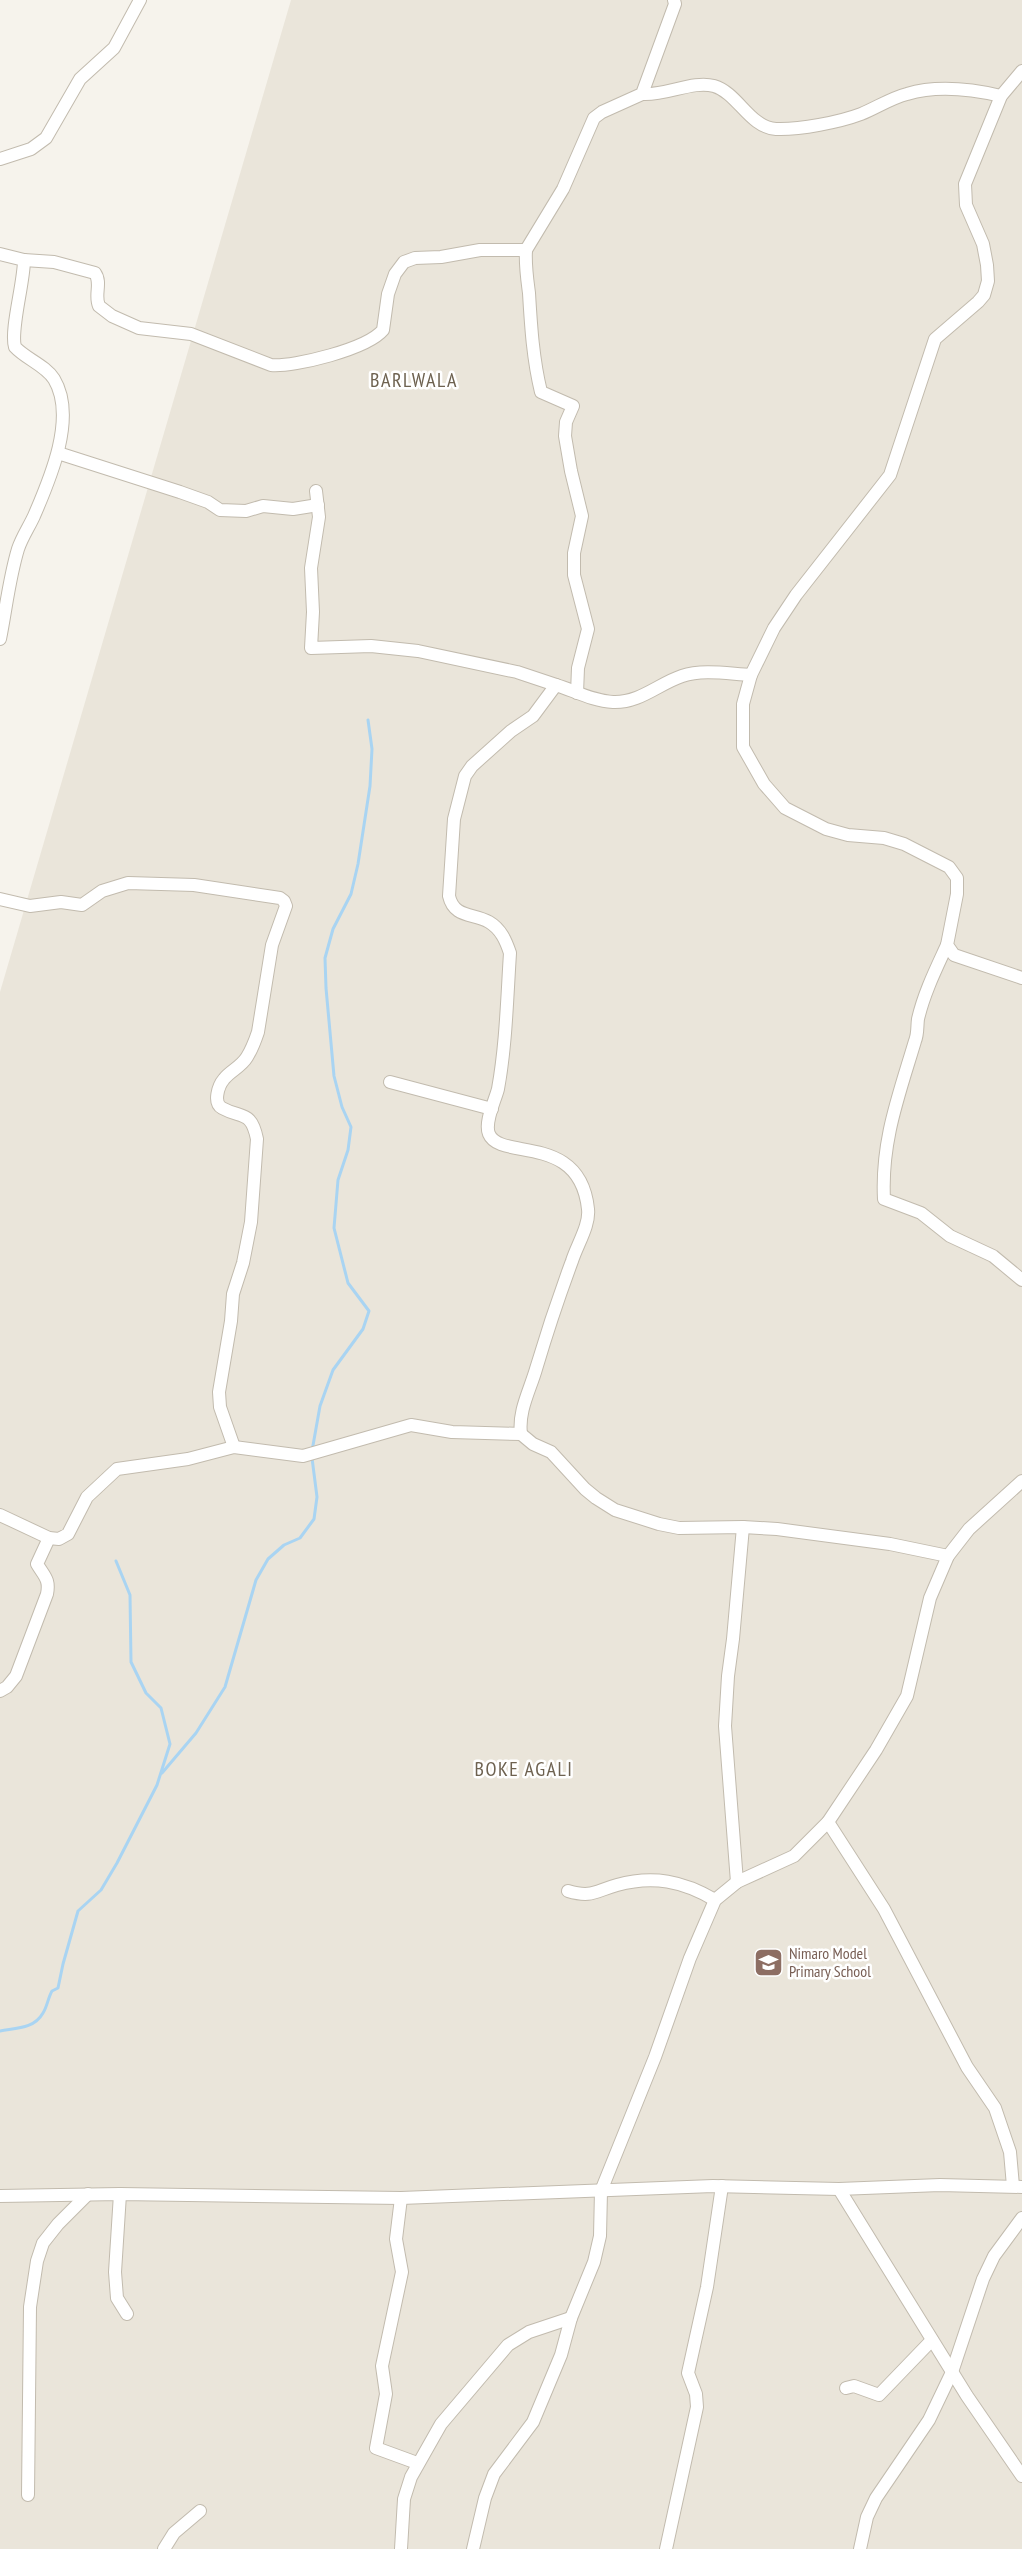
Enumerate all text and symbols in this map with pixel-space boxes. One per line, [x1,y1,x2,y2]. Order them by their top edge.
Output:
district label: BARLWALA [370,367,458,393]
district label: BOKE AGALI [475,1756,573,1782]
place label: Nimaro Model Primary School [789,1943,871,1981]
school or university icon: Nimaro Model Primary School [752,1946,784,1978]

